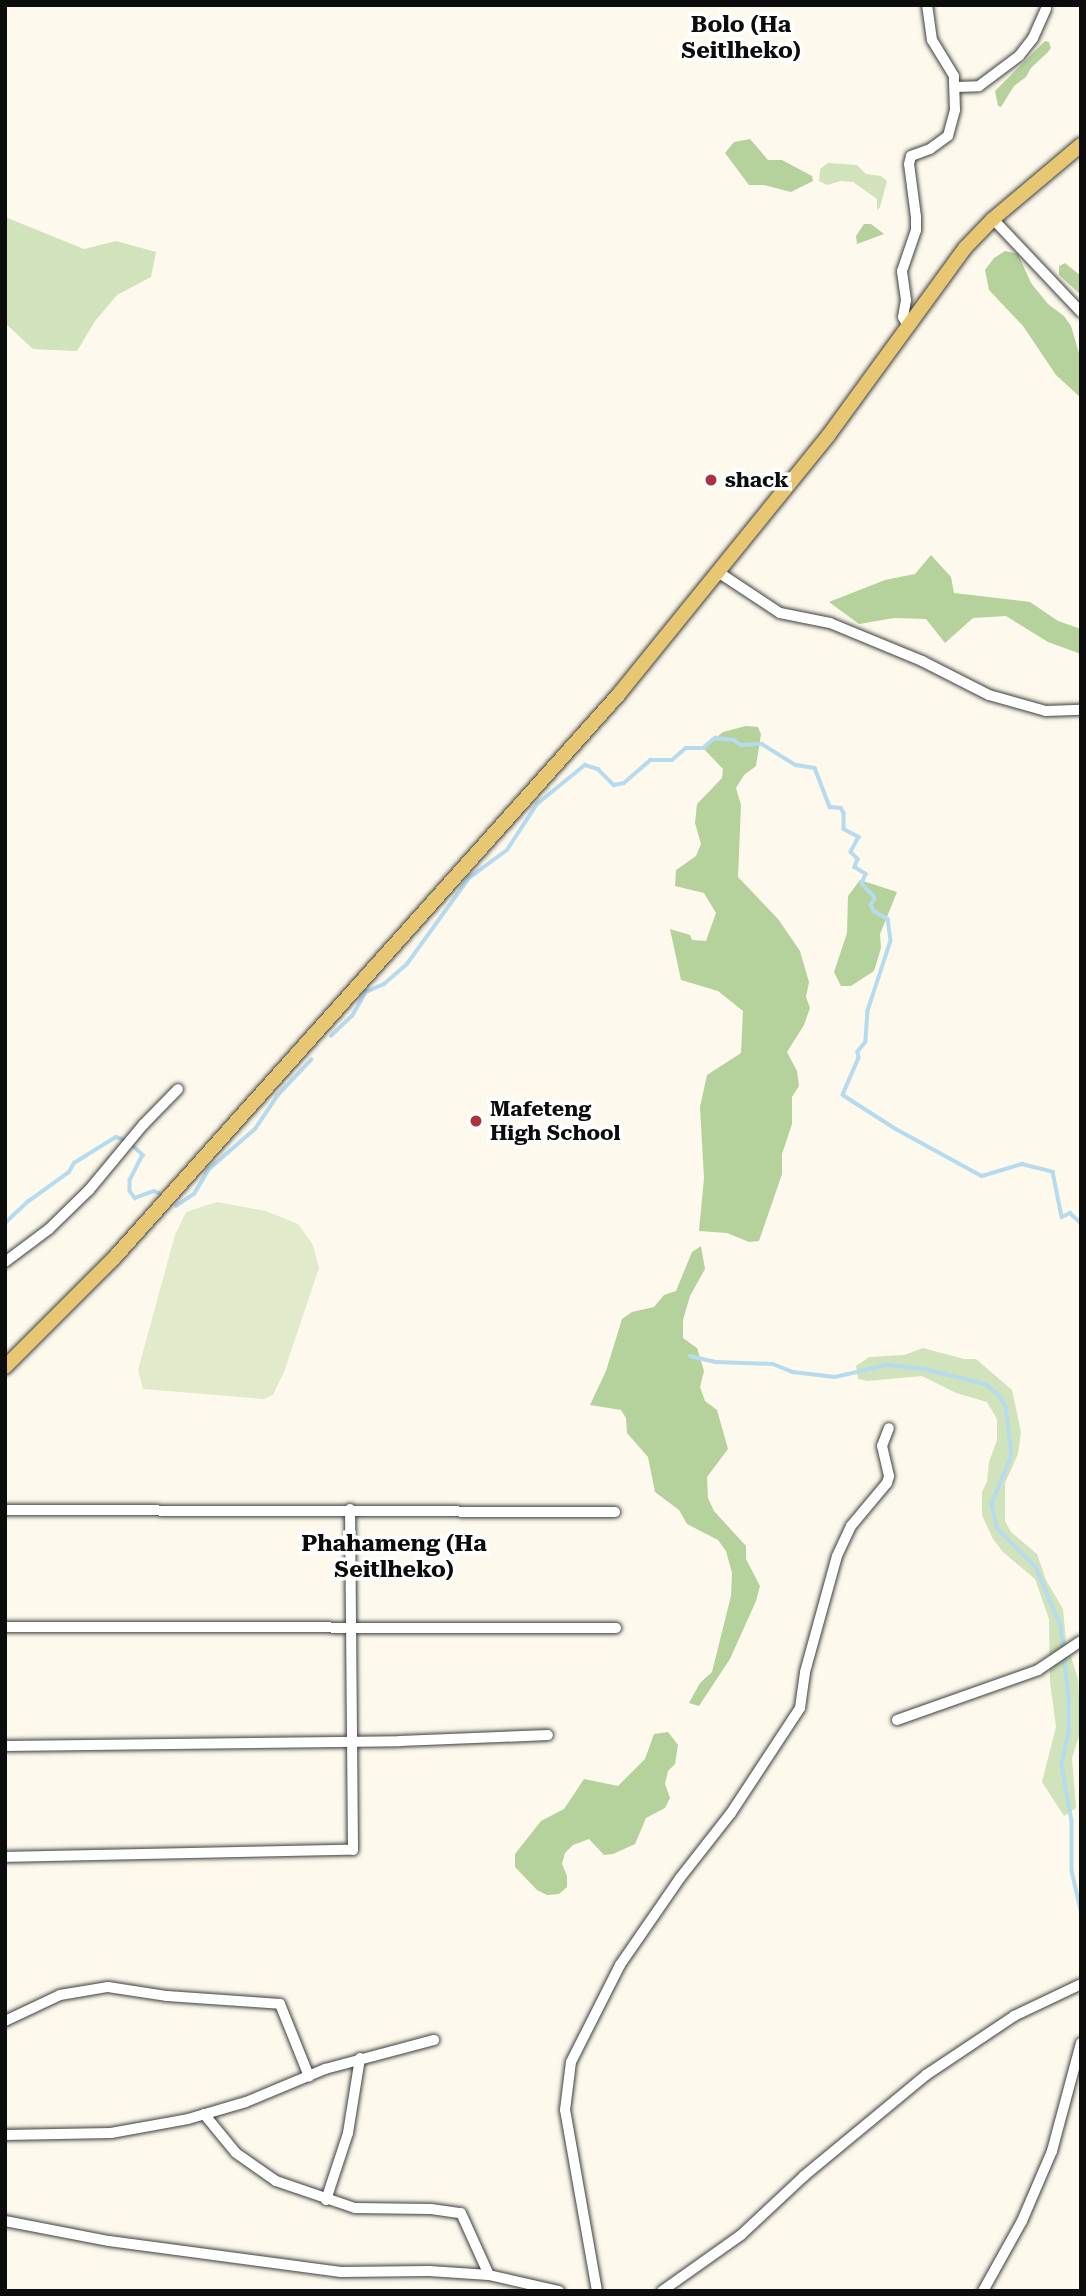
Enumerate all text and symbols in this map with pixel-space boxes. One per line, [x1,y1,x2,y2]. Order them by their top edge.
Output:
district label: Bolo (Ha Seitlheko) [681,11,801,65]
place label: shack [725,467,789,493]
marker: shack [703,472,719,488]
place label: Mafeteng High School [490,1096,620,1146]
marker: Mafeteng High School [468,1113,484,1129]
district label: Phahameng (Ha Seitlheko) [301,1530,487,1584]

